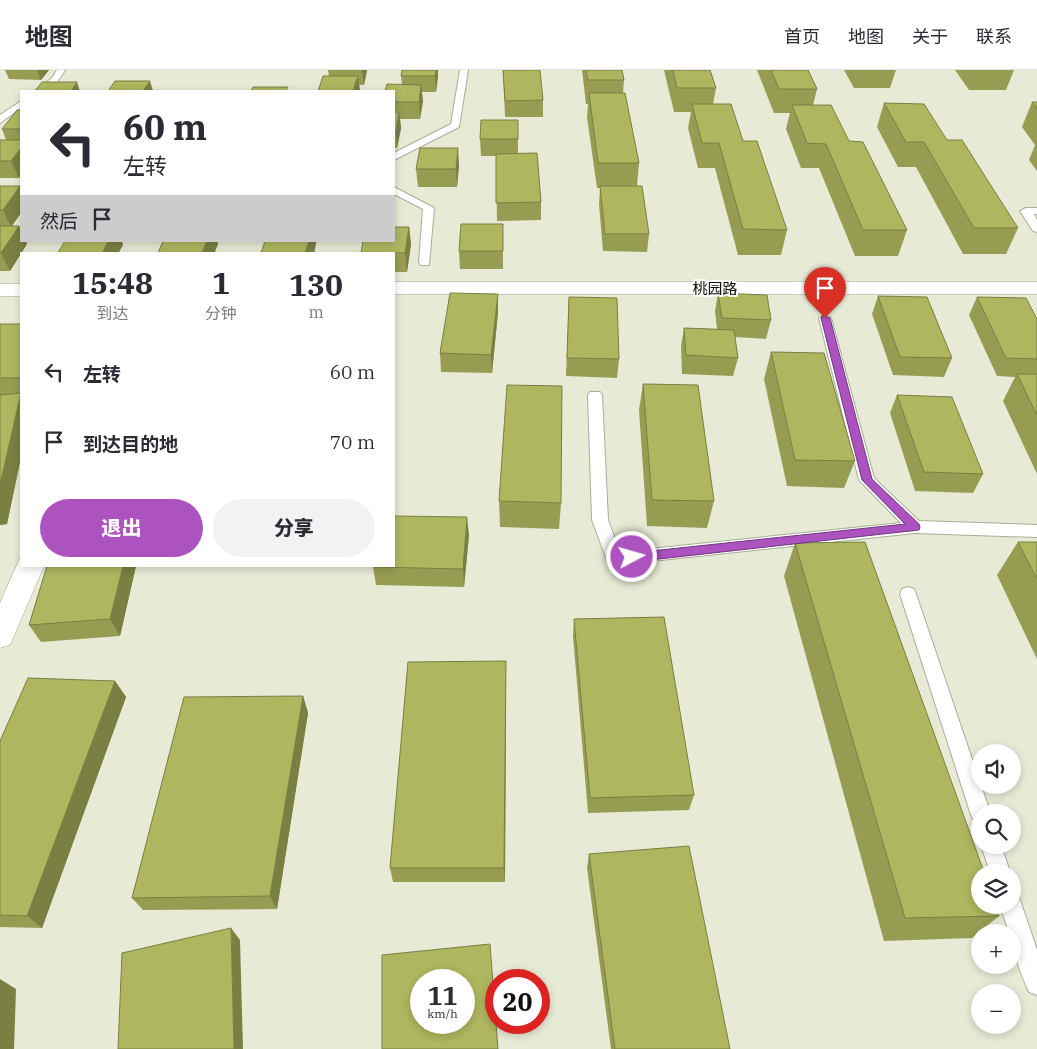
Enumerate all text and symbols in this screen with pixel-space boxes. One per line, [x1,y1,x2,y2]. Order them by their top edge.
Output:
text: 地图 [25,20,73,52]
text: 首页 [784,25,820,48]
text: 地图 [848,25,884,48]
text: 关于 [912,25,948,48]
text: 联系 [976,25,1012,48]
text: 60 m [123,104,207,150]
icon: left [40,110,105,175]
text: 左转 [123,151,167,180]
icon: arrive [88,205,116,233]
text: 然后 [40,209,78,233]
text: 15:48 [72,263,153,302]
text: 1 [212,263,230,302]
text: 130 [289,265,343,304]
pin [804,267,846,318]
icon: arrive [811,274,839,302]
street label: 桃园路 [692,279,738,298]
text: m [308,302,324,322]
text: 到达 [97,303,129,323]
text: 分钟 [205,303,237,323]
icon: left [40,358,68,386]
text: 60 m [330,360,375,384]
text: 左转 [83,362,121,386]
icon: arrive [40,428,68,456]
text: 70 m [330,430,375,454]
text: 到达目的地 [83,432,178,456]
button: 退出 [40,499,203,557]
button: 分享 [213,499,375,557]
position arrow [605,530,657,582]
map controls [971,744,1021,1034]
button: sound [971,744,1021,794]
button: search [971,804,1021,854]
button: layers [971,864,1021,914]
button: + [971,924,1021,974]
speed limit sign: 20 [485,969,550,1034]
text: 11 [427,979,458,1012]
button: − [971,984,1021,1034]
text: km/h [427,1006,458,1021]

